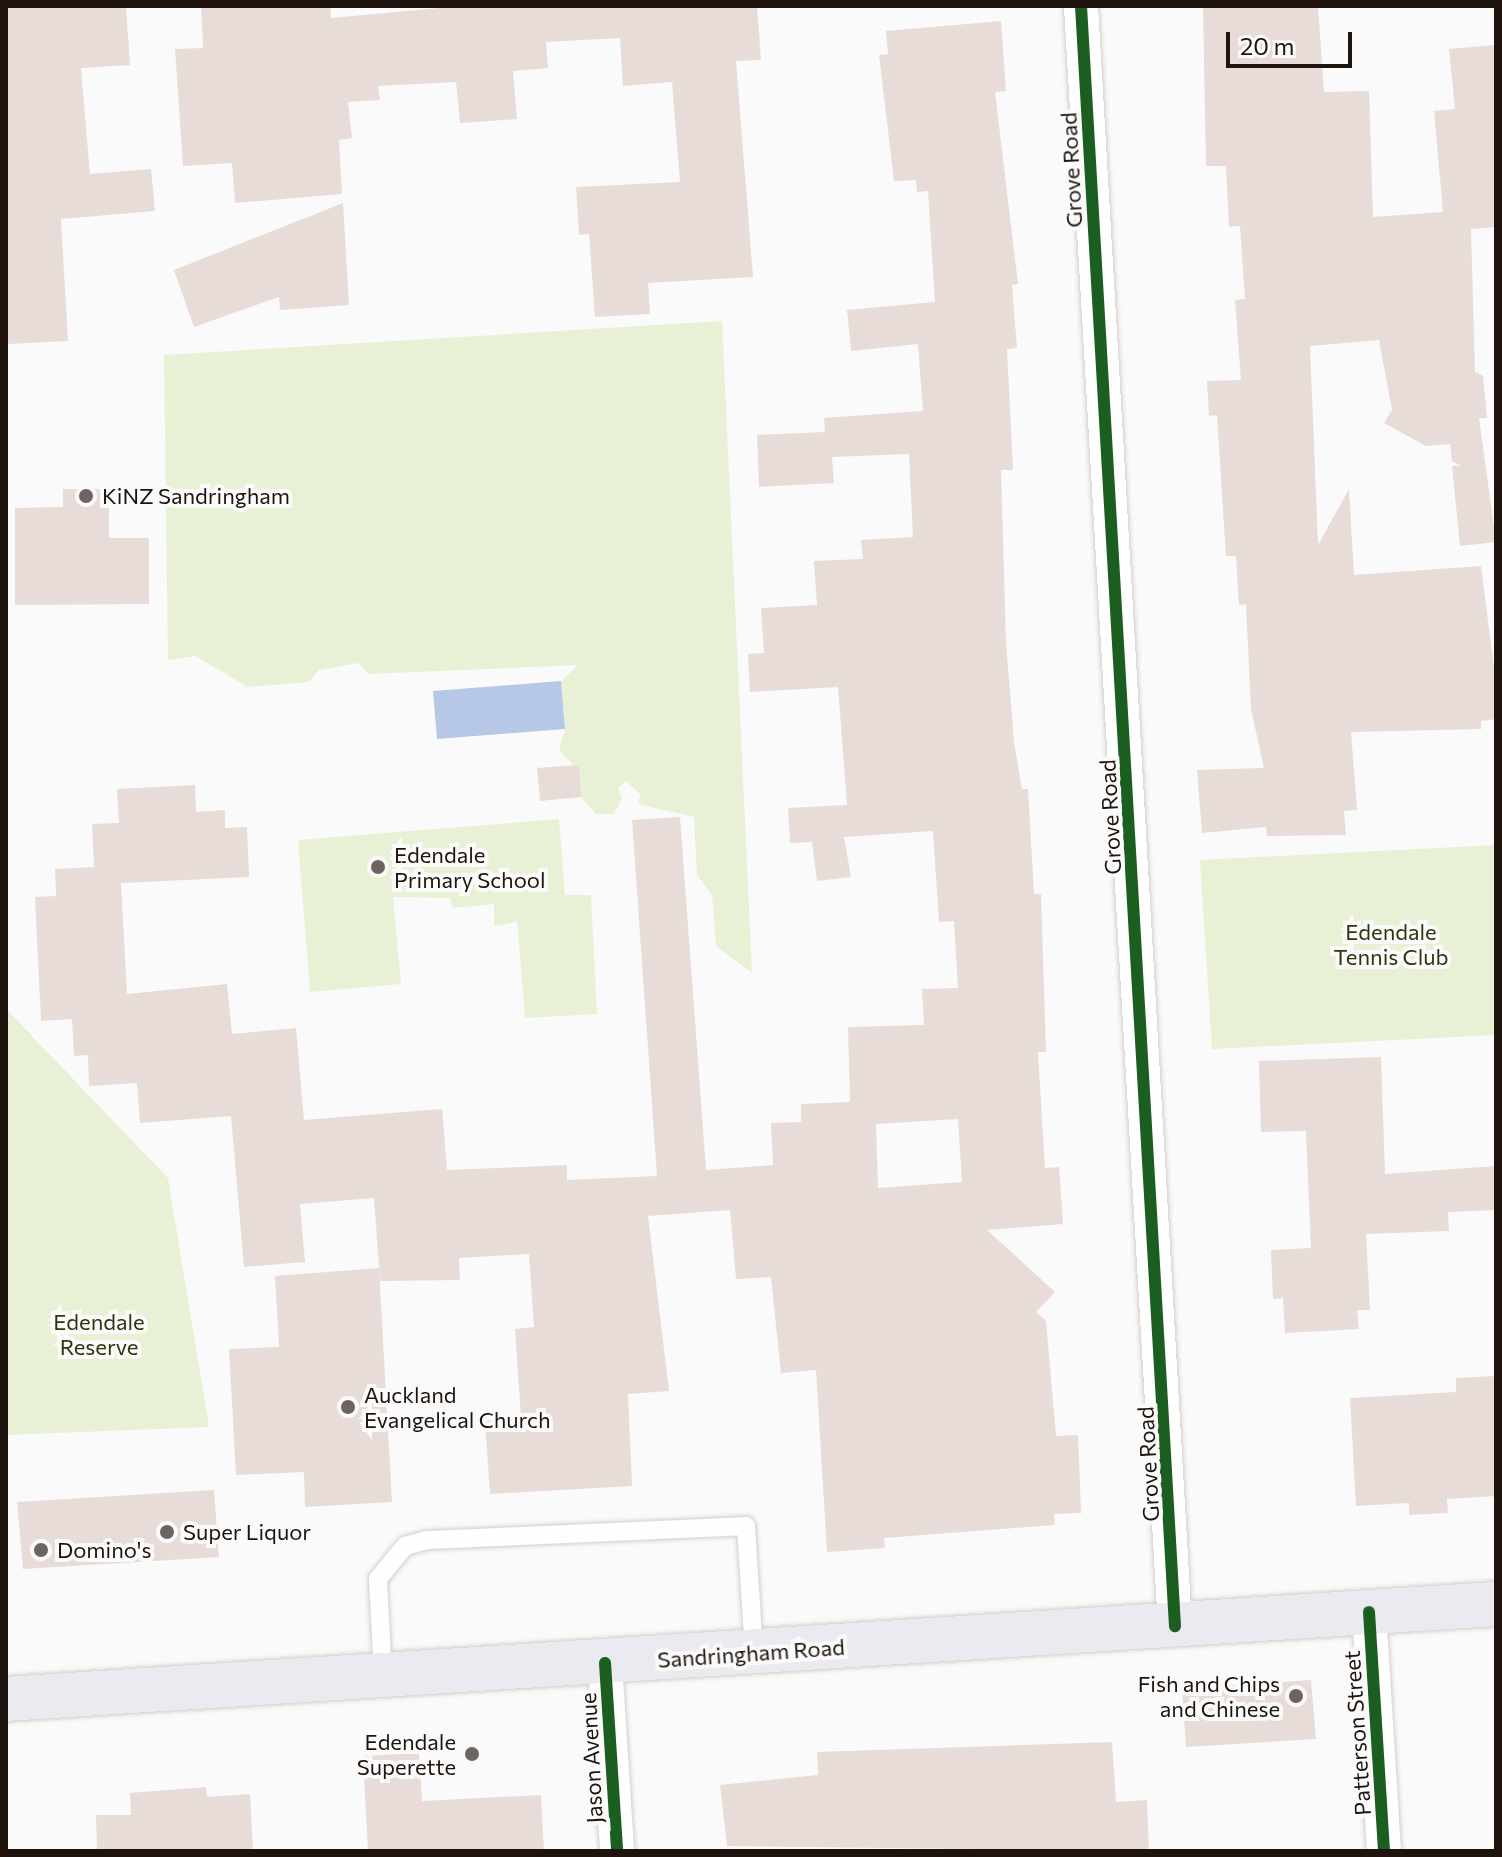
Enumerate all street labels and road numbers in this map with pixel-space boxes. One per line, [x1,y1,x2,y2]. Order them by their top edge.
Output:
street label: Grove Road [1055,112,1087,228]
street label: Grove Road [1094,759,1126,875]
street label: Grove Road [1132,1406,1164,1522]
street label: Sandringham Road [657,1633,845,1673]
street label: Patterson Street [1338,1650,1376,1816]
street label: Jason Avenue [574,1692,608,1824]

